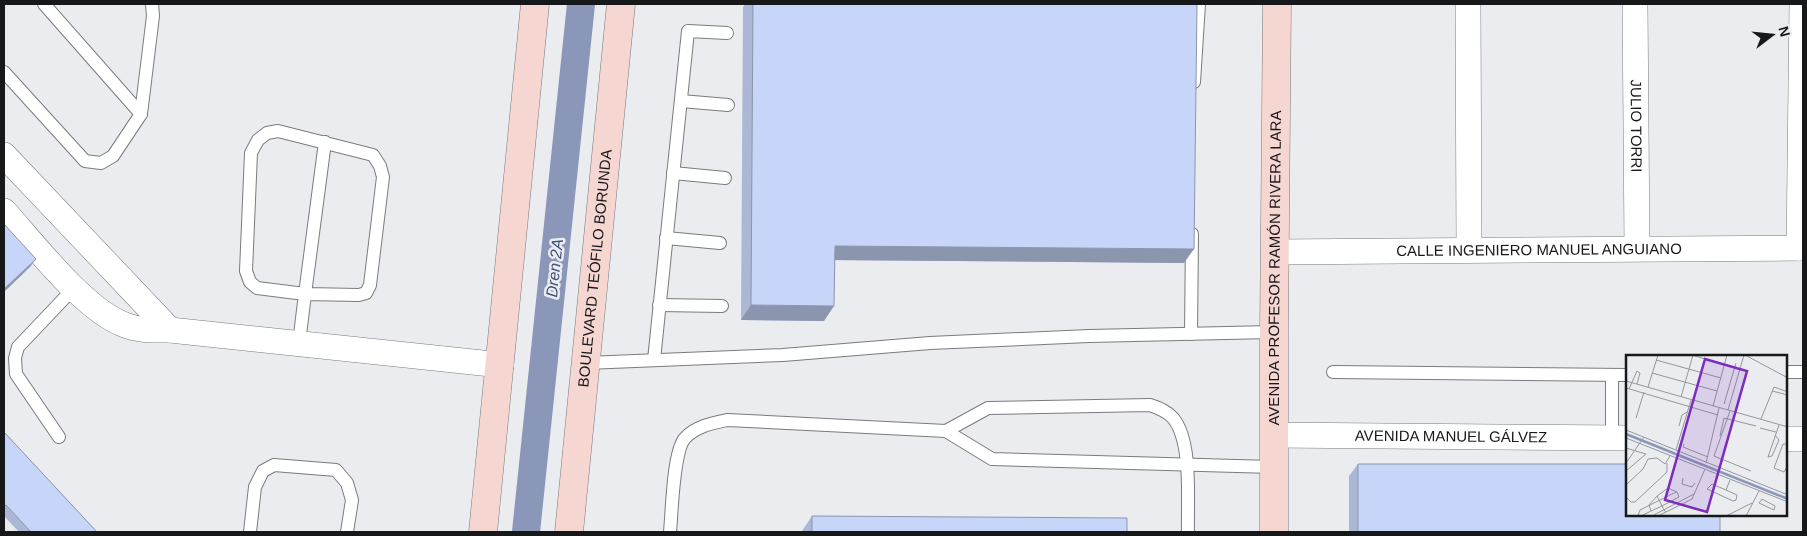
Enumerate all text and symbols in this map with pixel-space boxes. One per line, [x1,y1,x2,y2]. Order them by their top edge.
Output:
north arrow [1747,10,1797,60]
text: N [1775,24,1794,38]
street label: JULIO TORRI [1628,79,1645,172]
street label: AVENIDA PROFESOR RAMÓN RIVERA LARA [1265,110,1284,426]
street label: BOULEVARD TEÓFILO BORUNDA [574,149,615,388]
water label: Dren 2A [543,238,566,298]
street label: CALLE INGENIERO MANUEL ANGUIANO [1396,240,1682,259]
inset map [1626,355,1787,516]
street label: AVENIDA MANUEL GÁLVEZ [1355,427,1547,445]

